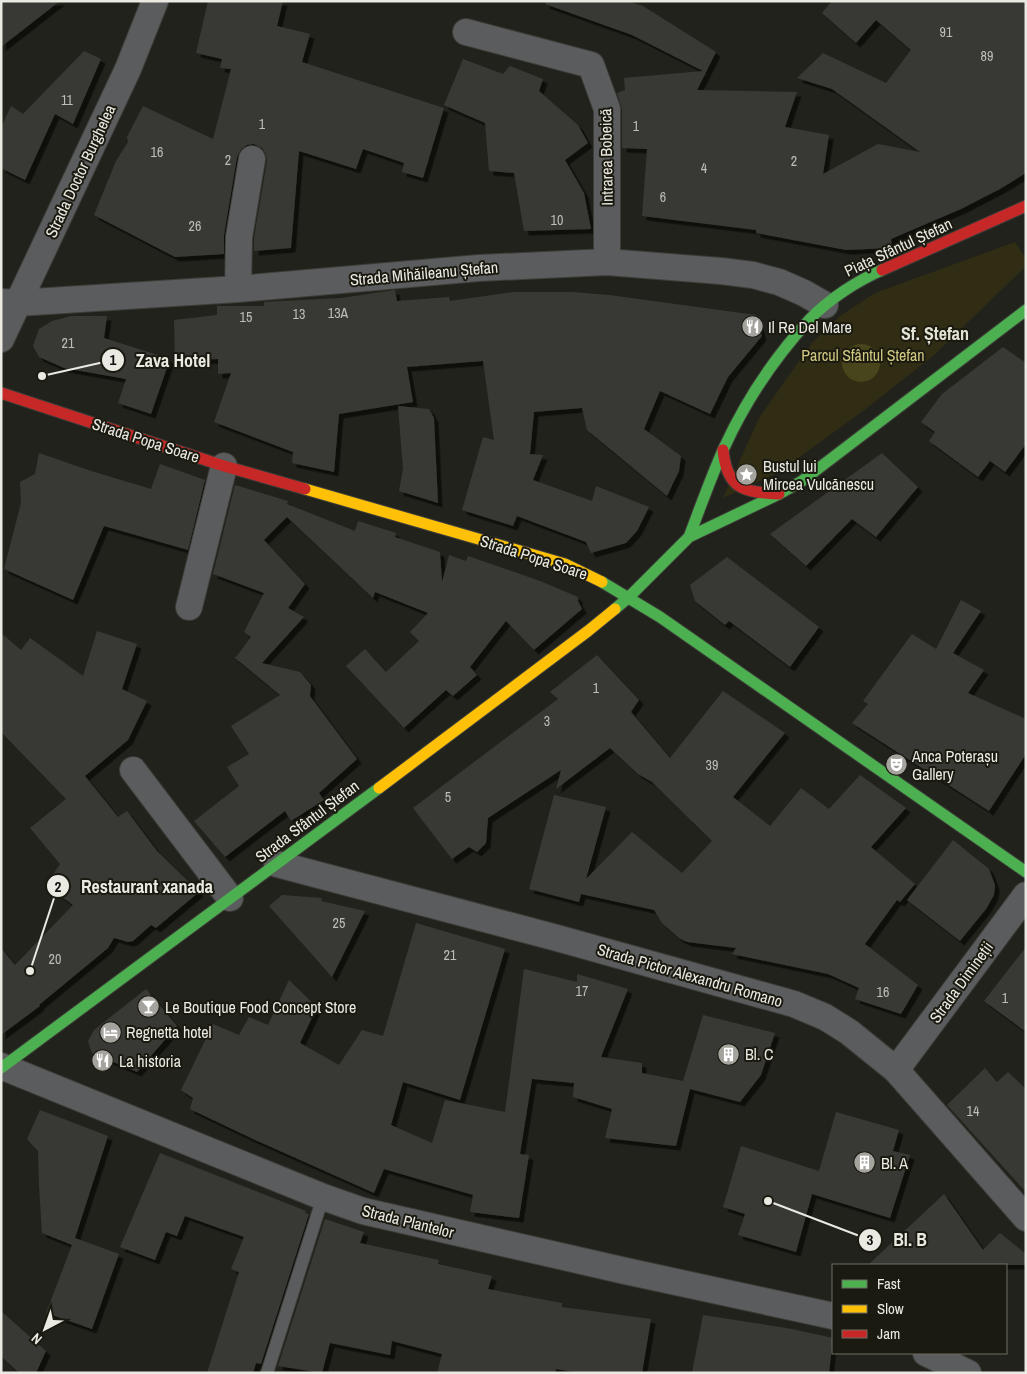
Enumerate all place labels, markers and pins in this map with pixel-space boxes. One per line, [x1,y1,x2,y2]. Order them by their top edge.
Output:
restaurant icon: Il Re Del Mare [740,315,764,339]
place label: Il Re Del Mare [768,316,852,338]
callout: Zava Hotel [100,344,220,377]
place label: Bustul lui Mircea Vulcănescu [763,455,874,495]
place icon: Bustul lui Mircea Vulcănescu [735,463,759,487]
place label: Anca Poterașu Gallery [911,745,998,785]
theatre icon: Anca Poterașu Gallery [884,753,908,777]
callout: Restaurant xanada [46,870,223,903]
bar icon: Le Boutique Food Concept Store [137,995,161,1019]
place label: Le Boutique Food Concept Store [165,996,356,1018]
hotel icon: Regnetta hotel [98,1020,122,1044]
place label: Regnetta hotel [126,1021,211,1043]
building icon: Bl. C [717,1042,741,1066]
place label: Bl. C [745,1043,773,1065]
restaurant icon: La historia [91,1049,115,1073]
place label: La historia [119,1050,182,1072]
building icon: Bl. A [853,1151,877,1175]
place label: Bl. A [881,1152,908,1174]
callout: Bl. B [858,1223,936,1256]

